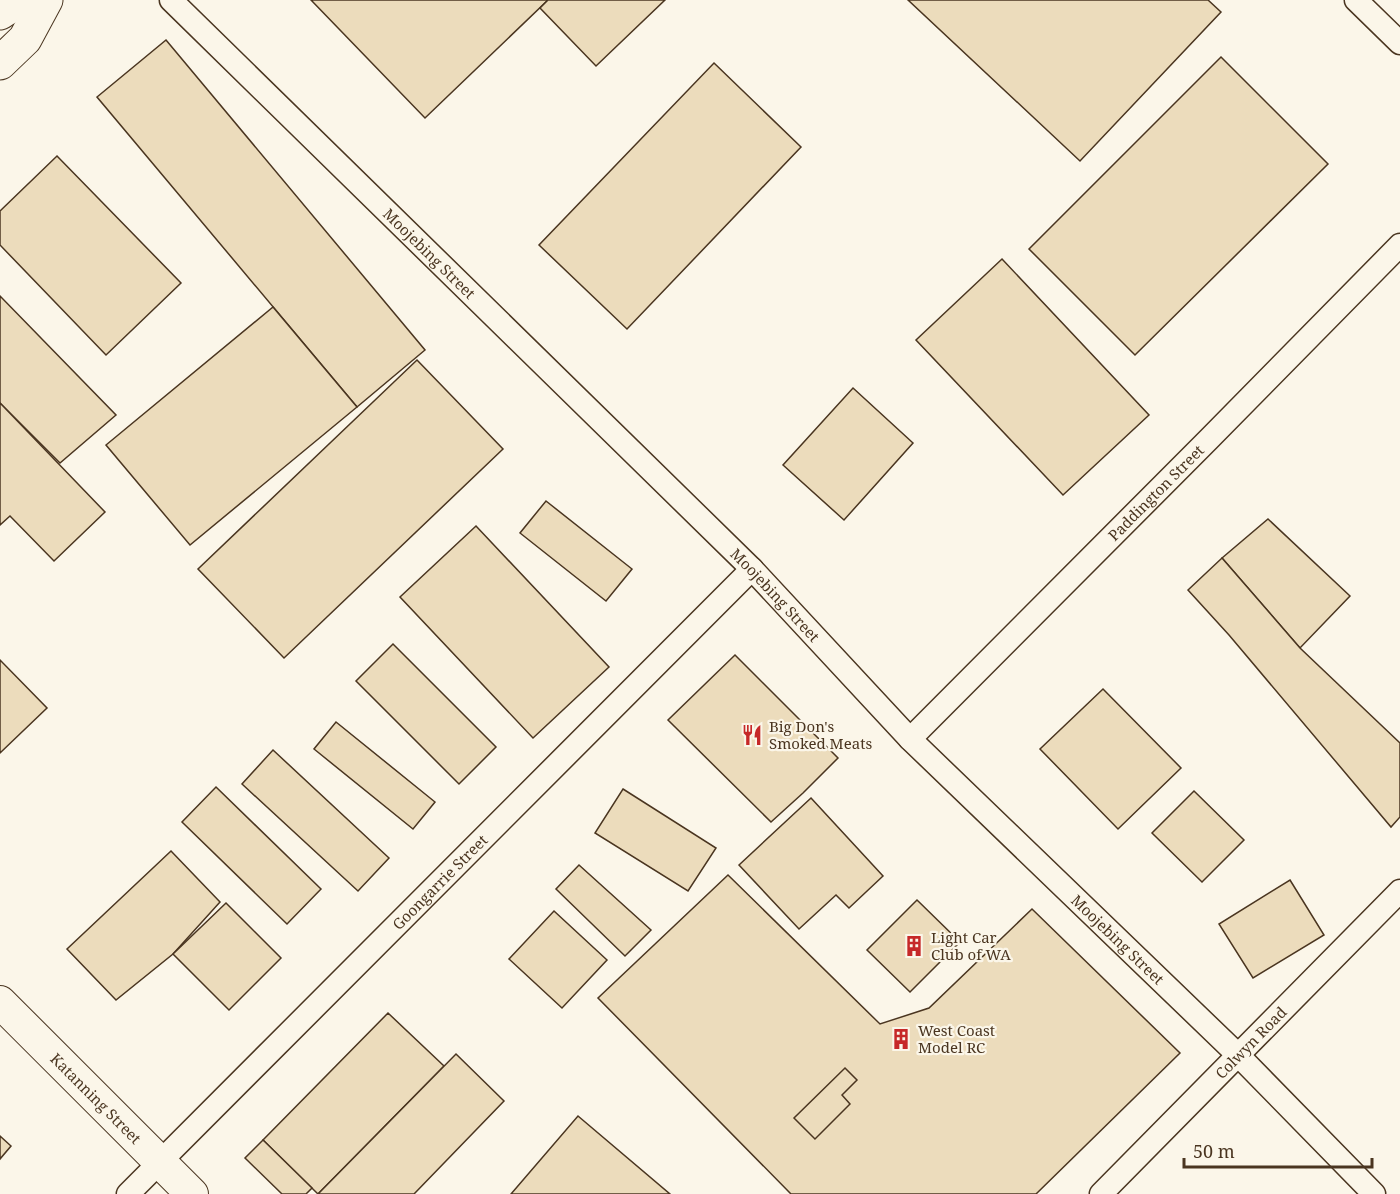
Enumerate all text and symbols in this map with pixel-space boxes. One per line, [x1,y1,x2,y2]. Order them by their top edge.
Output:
street label: Moojebing Street [379,204,480,303]
street label: Paddington Street [1103,440,1208,545]
street label: Moojebing Street [726,544,824,646]
place label: Big Don's Smoked Meats [769,716,872,753]
restaurant icon: Big Don's Smoked Meats [740,723,764,747]
street label: Goongarrie Street [388,830,492,934]
street label: Moojebing Street [1067,890,1169,989]
place label: Light Car Club of WA [931,927,1011,964]
building icon: Light Car Club of WA [902,934,926,958]
street label: Colwyn Road [1211,1002,1291,1083]
place label: West Coast Model RC [918,1020,995,1057]
building icon: West Coast Model RC [889,1027,913,1051]
street label: Katanning Street [47,1049,146,1148]
scale bar [1184,1131,1372,1169]
text: 50 m [1193,1139,1235,1163]

